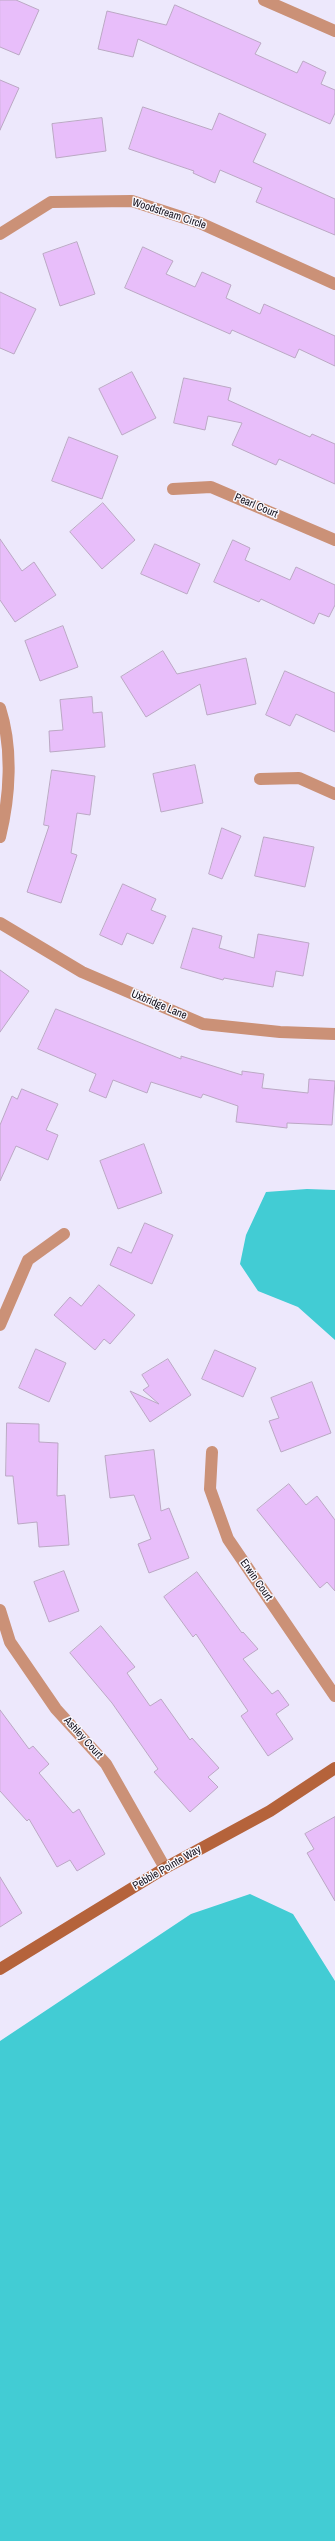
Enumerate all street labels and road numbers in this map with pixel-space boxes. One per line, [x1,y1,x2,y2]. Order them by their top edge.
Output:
street label: Woodstream Circle [130,196,208,232]
street label: Pearl Court [232,491,280,521]
street label: Uxbridge Lane [129,987,189,1023]
street label: Erwin Court [237,1557,275,1603]
street label: Ashley Court [61,1714,105,1762]
street label: Pebble Pointe Way [130,1843,204,1893]

